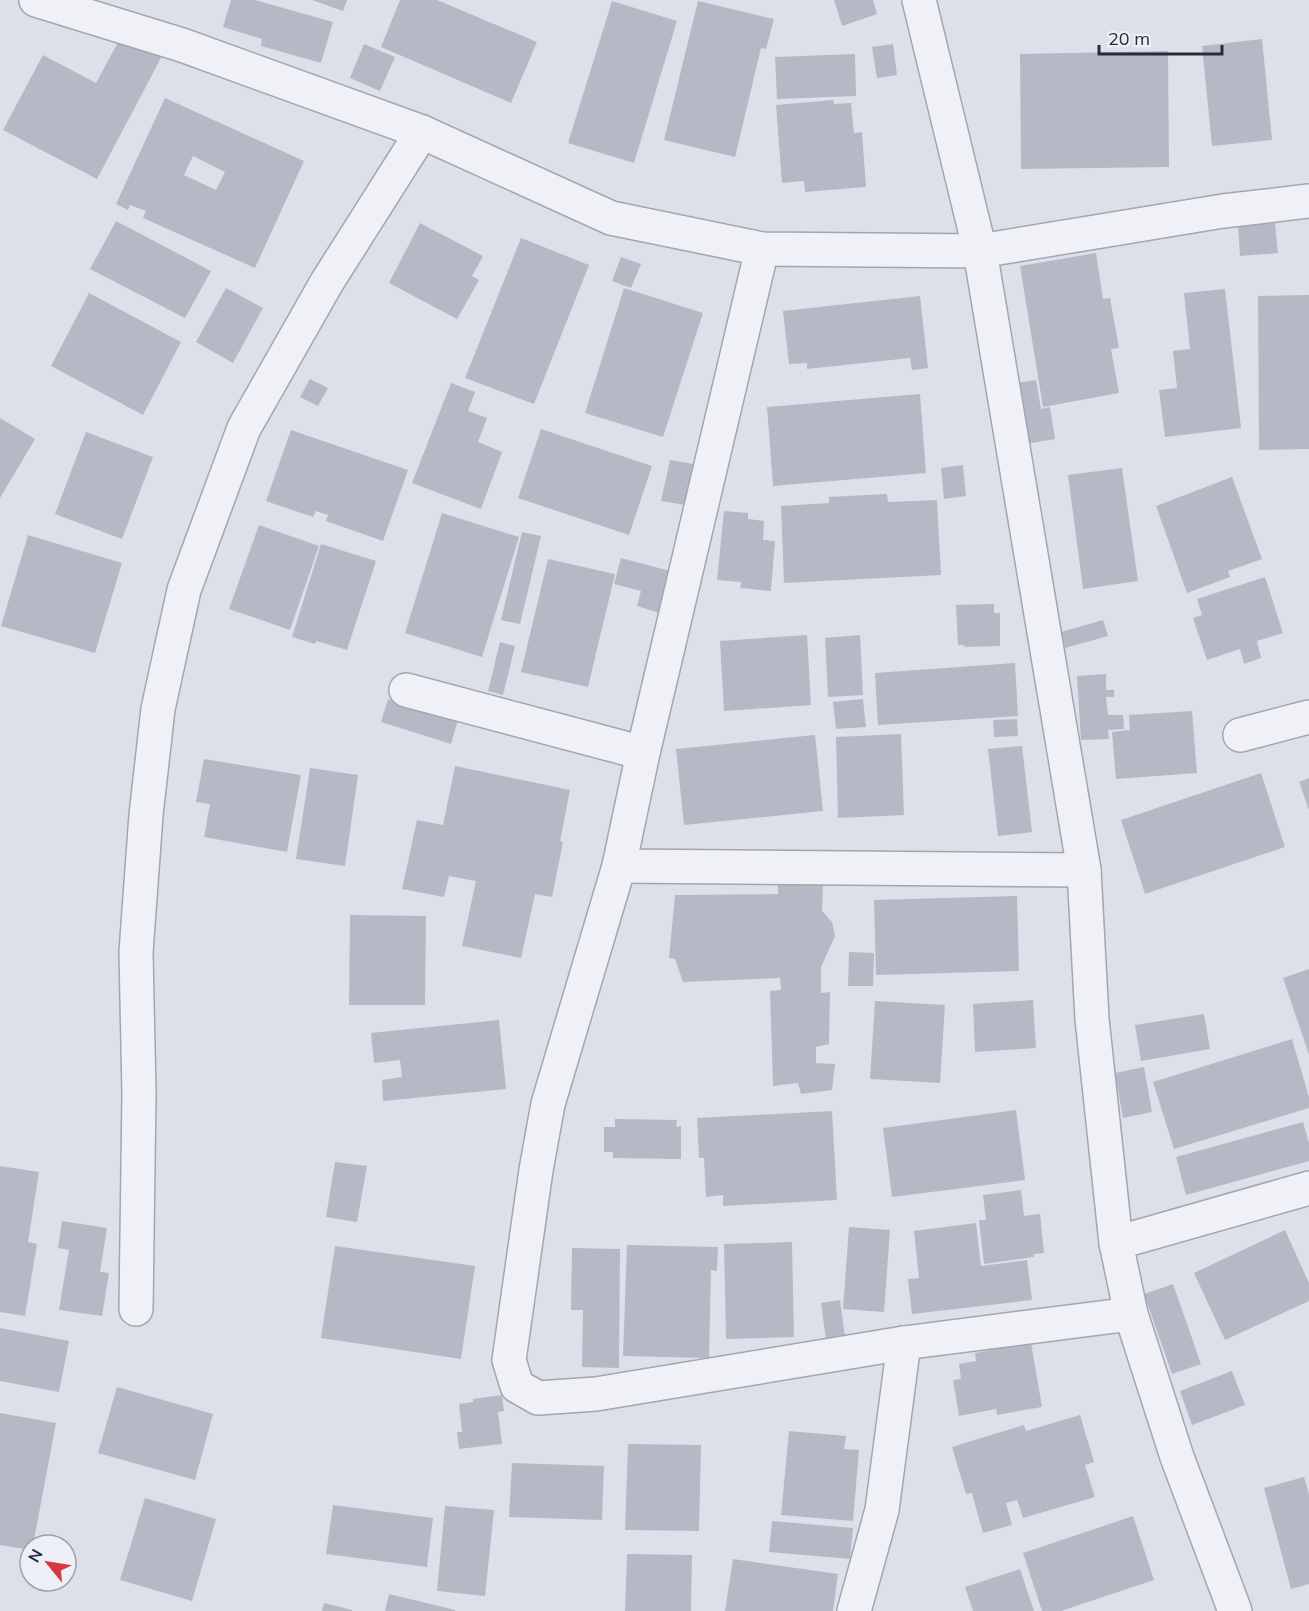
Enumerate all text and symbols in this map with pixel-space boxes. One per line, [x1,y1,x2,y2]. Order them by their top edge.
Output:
scale bar [1099,18,1222,56]
text: 20 m [1108,27,1150,50]
north arrow [18,1533,78,1593]
text: N [23,1545,47,1566]

